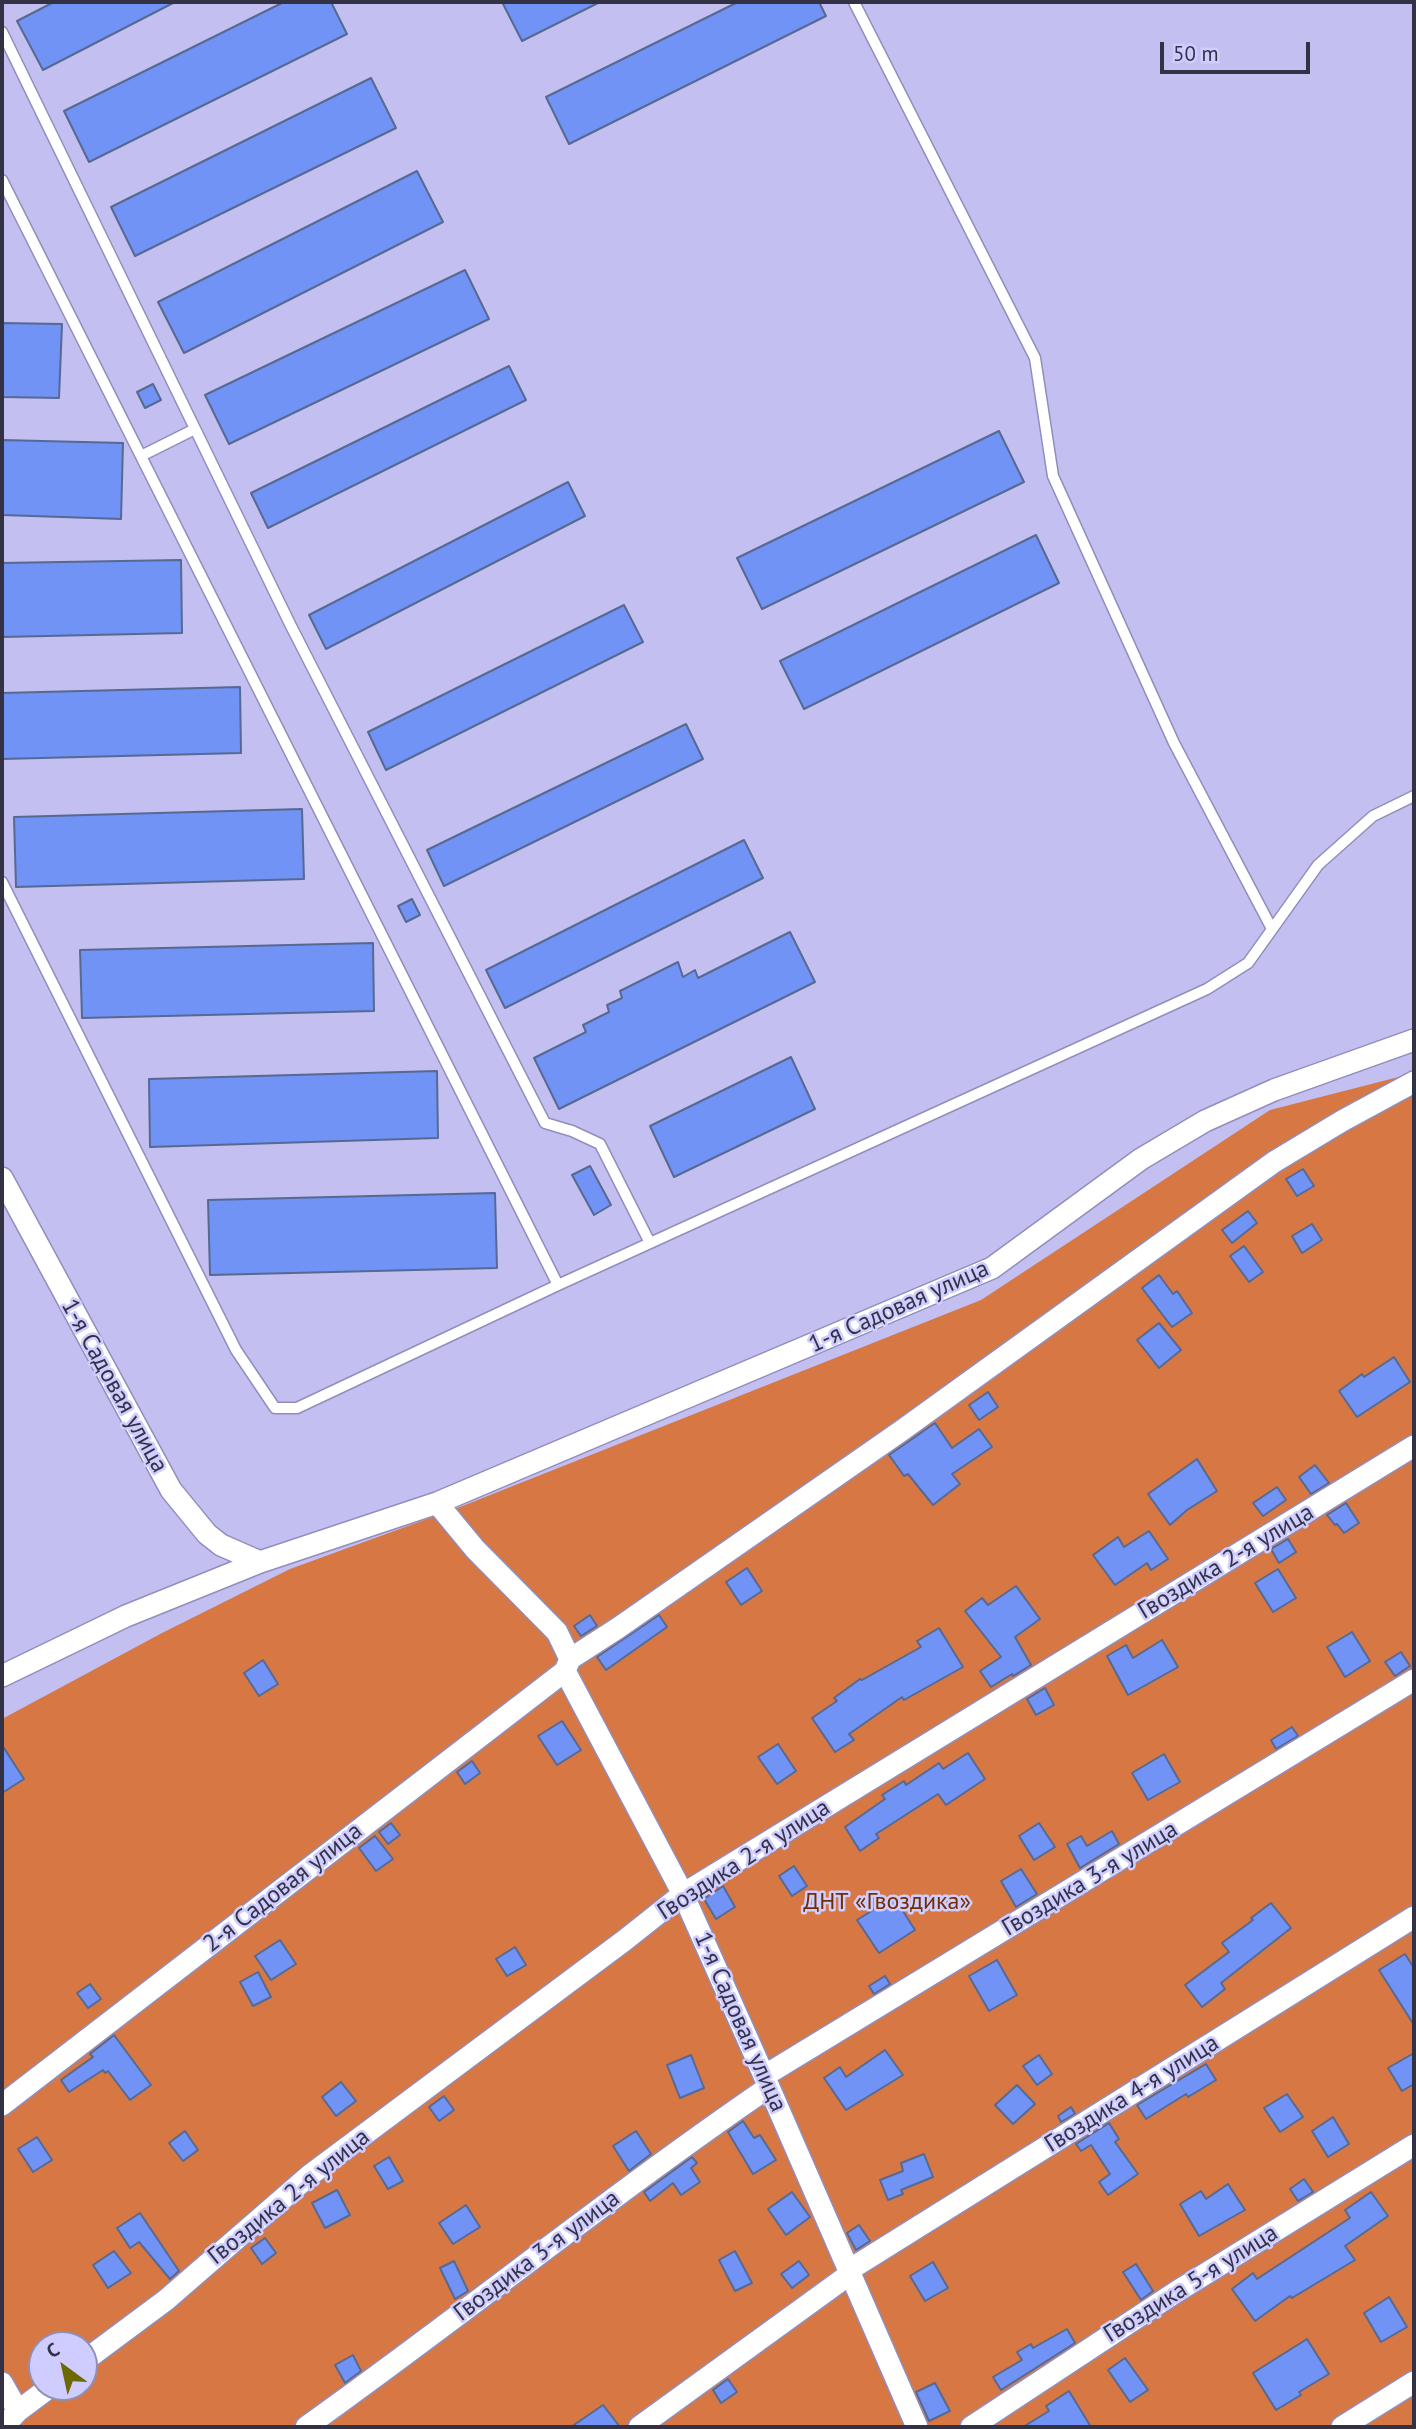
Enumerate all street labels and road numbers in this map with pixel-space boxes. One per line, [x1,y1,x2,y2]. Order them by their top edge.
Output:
street label: 1-я Садовая улица [805,1254,993,1360]
street label: 1-я Садовая улица [54,1294,174,1478]
street label: Гвоздика 2-я улица [1133,1498,1319,1626]
street label: Гвоздика 2-я улица [652,1793,836,1927]
street label: Гвоздика 3-я улица [997,1815,1183,1943]
street label: 2-я Садовая улица [198,1817,368,1959]
street label: 1-я Садовая улица [687,1928,793,2116]
street label: Гвоздика 4-я улица [1040,2029,1224,2159]
street label: Гвоздика 2-я улица [202,2123,376,2271]
street label: Гвоздика 3-я улица [449,2184,625,2328]
street label: Гвоздика 5-я улица [1099,2219,1283,2349]

